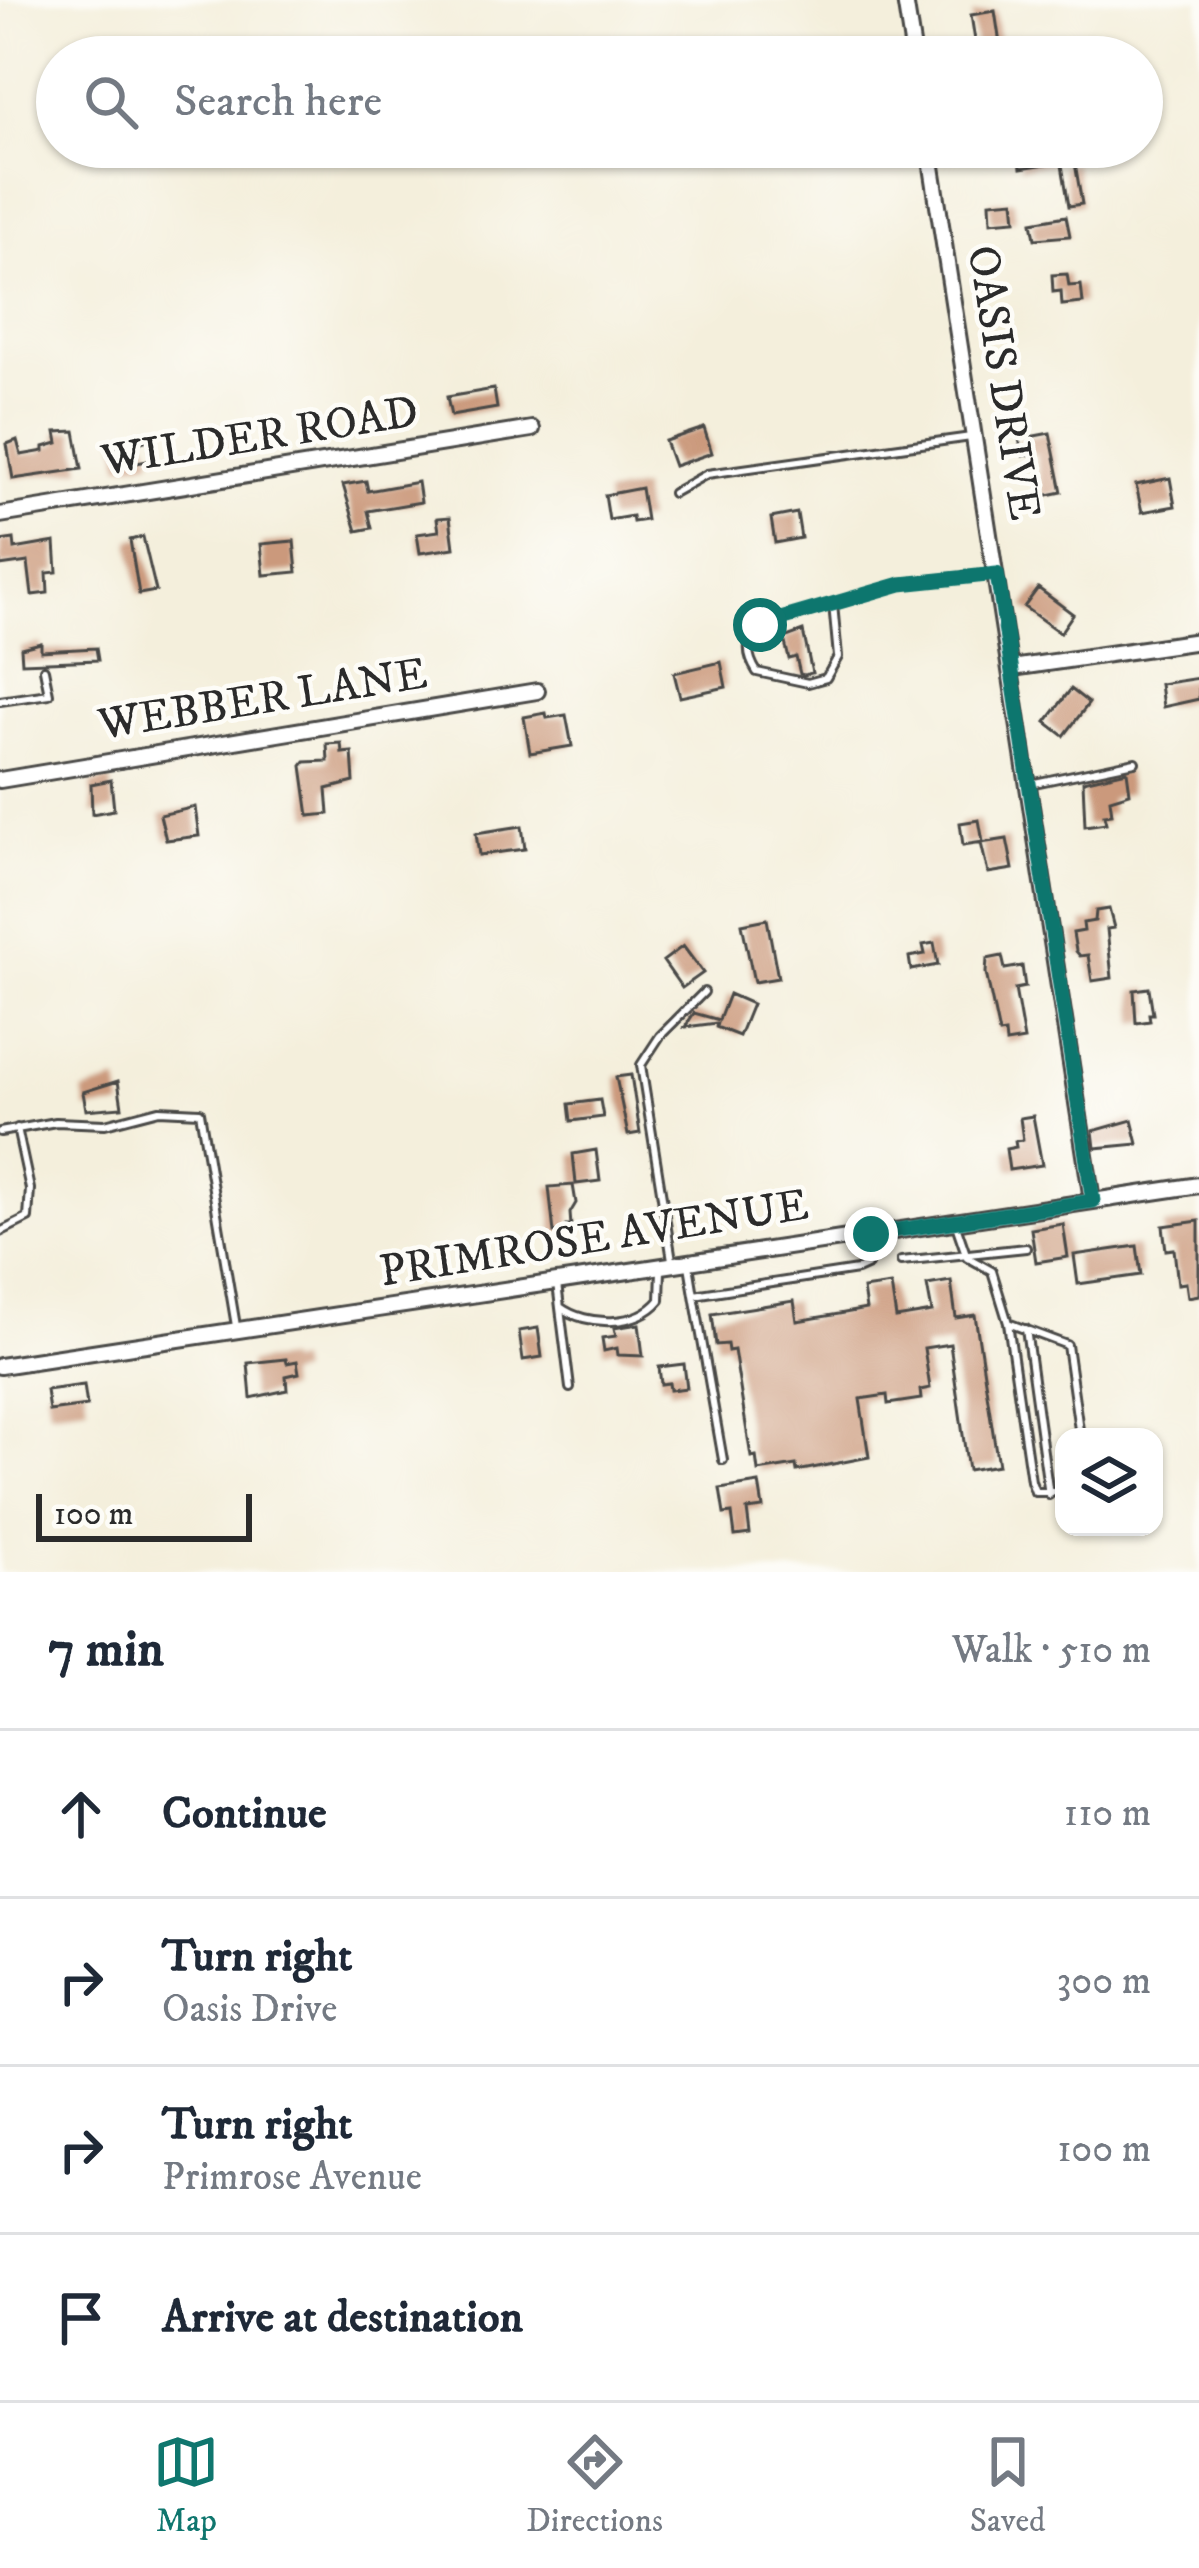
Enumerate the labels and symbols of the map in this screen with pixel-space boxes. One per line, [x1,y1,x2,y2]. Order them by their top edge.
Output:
street label: OASIS DRIVE [954,242,1052,524]
street label: WILDER ROAD [97,384,422,490]
route start [733,598,787,652]
street label: WEBBER LANE [94,646,431,754]
street label: PRIMROSE AVENUE [375,1177,813,1301]
route end [844,1207,898,1261]
scale bar [36,1488,252,1541]

